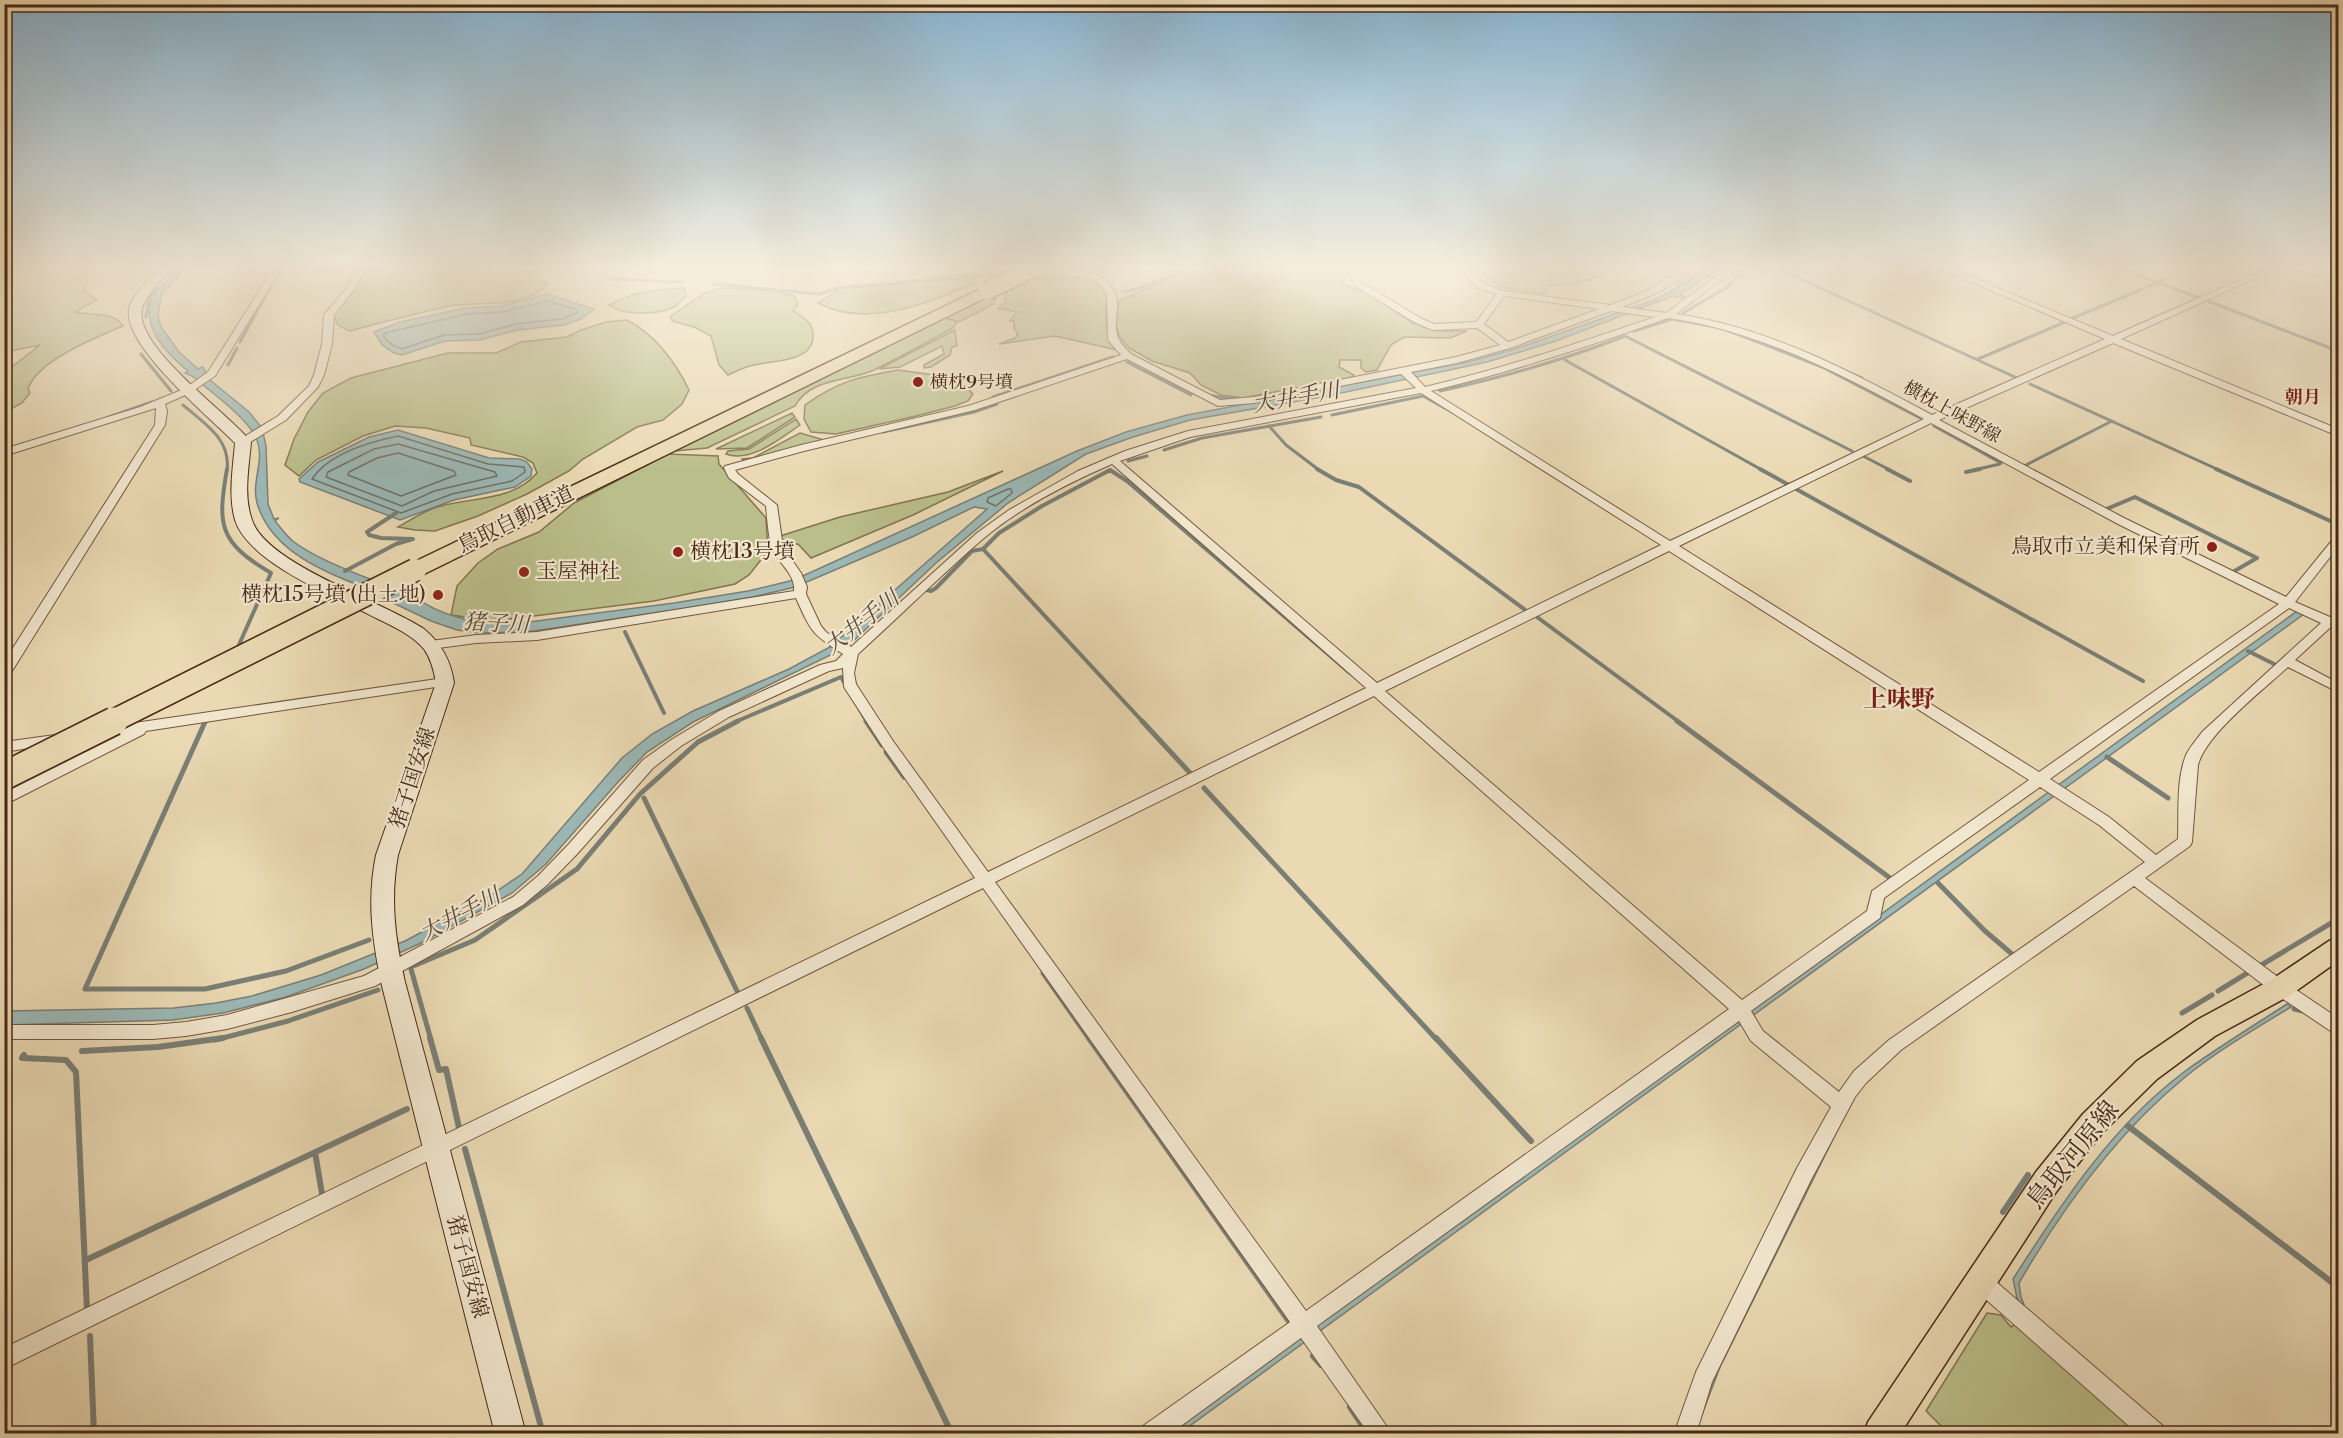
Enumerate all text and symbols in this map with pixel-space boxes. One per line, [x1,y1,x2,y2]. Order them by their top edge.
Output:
place label: 横枕9号墳 [930,371,1013,394]
marker: 横枕9号墳 [911,375,925,389]
street label: 横枕上味野線 [1899,376,2005,448]
water label: 大井手川 [1250,377,1344,419]
district label: 朝月 [2285,386,2321,409]
street label: 鳥取自動車道 [454,481,578,559]
place label: 鳥取市立美和保育所 [2011,534,2200,560]
place label: 横枕13号墳 [690,539,795,565]
marker: 鳥取市立美和保育所 [2205,540,2219,554]
marker: 横枕13号墳 [671,545,685,559]
place label: 玉屋神社 [536,559,620,585]
marker: 玉屋神社 [517,565,531,579]
place label: 横枕15号墳 (出土地) [241,582,426,608]
water label: 大井手川 [819,584,907,661]
marker: 横枕15号墳 (出土地) [431,588,445,602]
water label: 猪子川 [462,609,532,639]
district label: 上味野 [1863,685,1935,715]
street label: 猪子国安線 [384,724,442,832]
water label: 大井手川 [415,881,507,948]
street label: 鳥取河原線 [2020,1094,2126,1216]
street label: 猪子国安線 [441,1213,493,1321]

